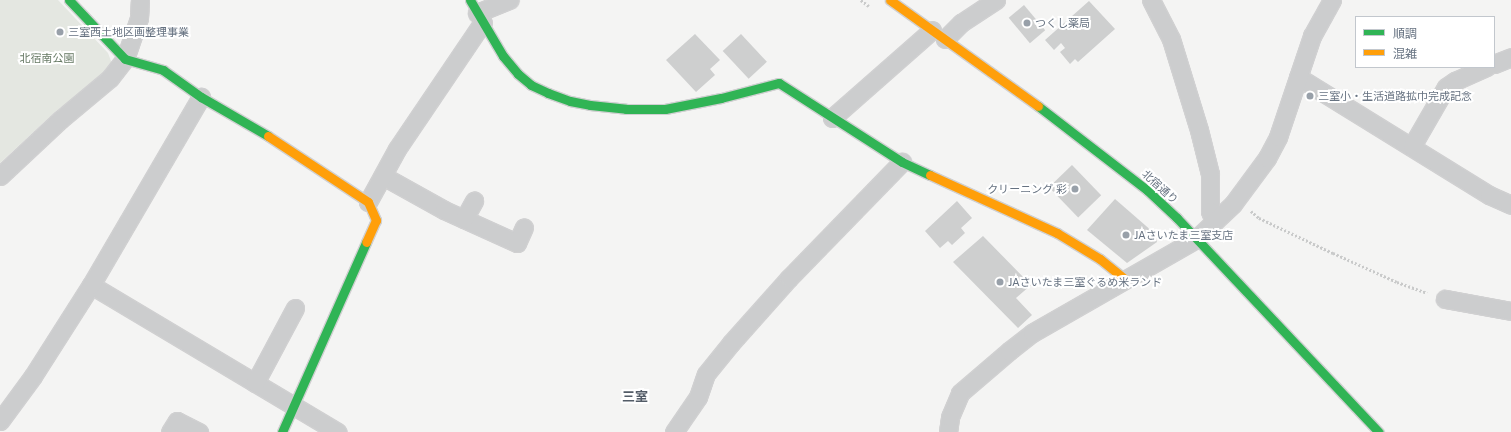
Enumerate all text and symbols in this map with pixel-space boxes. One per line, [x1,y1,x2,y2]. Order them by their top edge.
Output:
place label: つくし薬局 [1035,16,1090,30]
legend [1355,16,1495,68]
marker: つくし薬局 [1022,18,1032,28]
place label: 三室西土地区画整理事業 [68,25,189,39]
marker: 三室西土地区画整理事業 [55,27,65,37]
text: 順調 [1393,27,1417,41]
text: 混雑 [1393,47,1417,61]
park label: 北宿南公園 [20,51,74,65]
place label: 三室小・生活道路拡巾完成記念 [1318,89,1472,103]
marker: 三室小・生活道路拡巾完成記念 [1305,91,1315,101]
street label: 北宿通り [1139,167,1181,207]
place label: クリーニング 彩 [987,182,1067,196]
marker: クリーニング 彩 [1070,184,1080,194]
place label: JAさいたま三室支店 [1134,228,1234,242]
marker: JAさいたま三室支店 [1121,230,1131,240]
place label: JAさいたま三室ぐるめ米ランド [1008,275,1163,289]
marker: JAさいたま三室ぐるめ米ランド [995,277,1005,287]
district label: 三室 [622,389,648,405]

